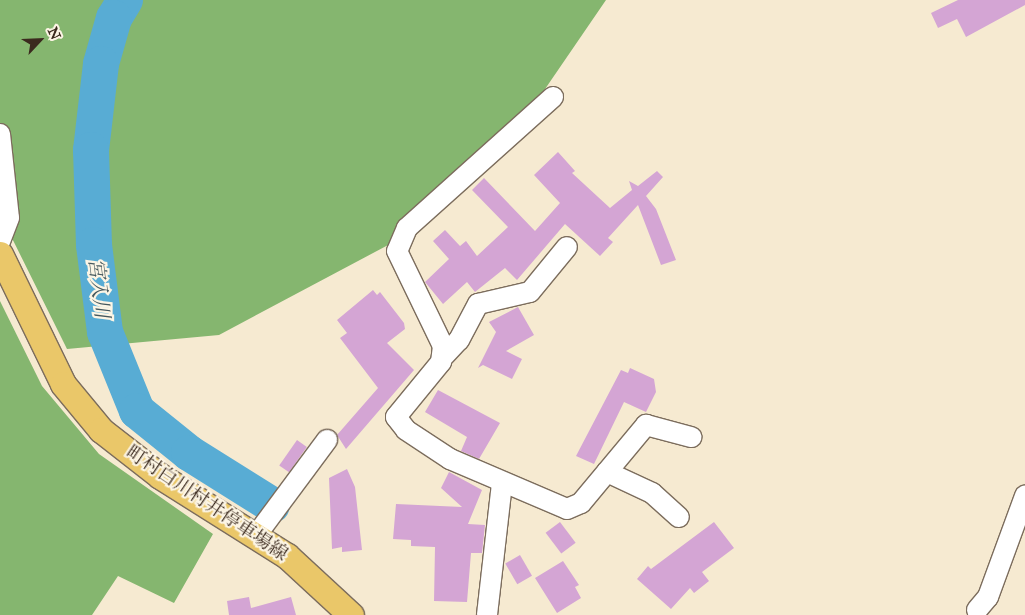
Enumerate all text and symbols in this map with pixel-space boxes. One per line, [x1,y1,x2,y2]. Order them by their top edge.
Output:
north arrow [15,15,65,65]
text: N [44,24,64,42]
water label: 宮入川 [83,257,115,319]
street label: 町村白川村井停車場線 [122,440,292,566]

